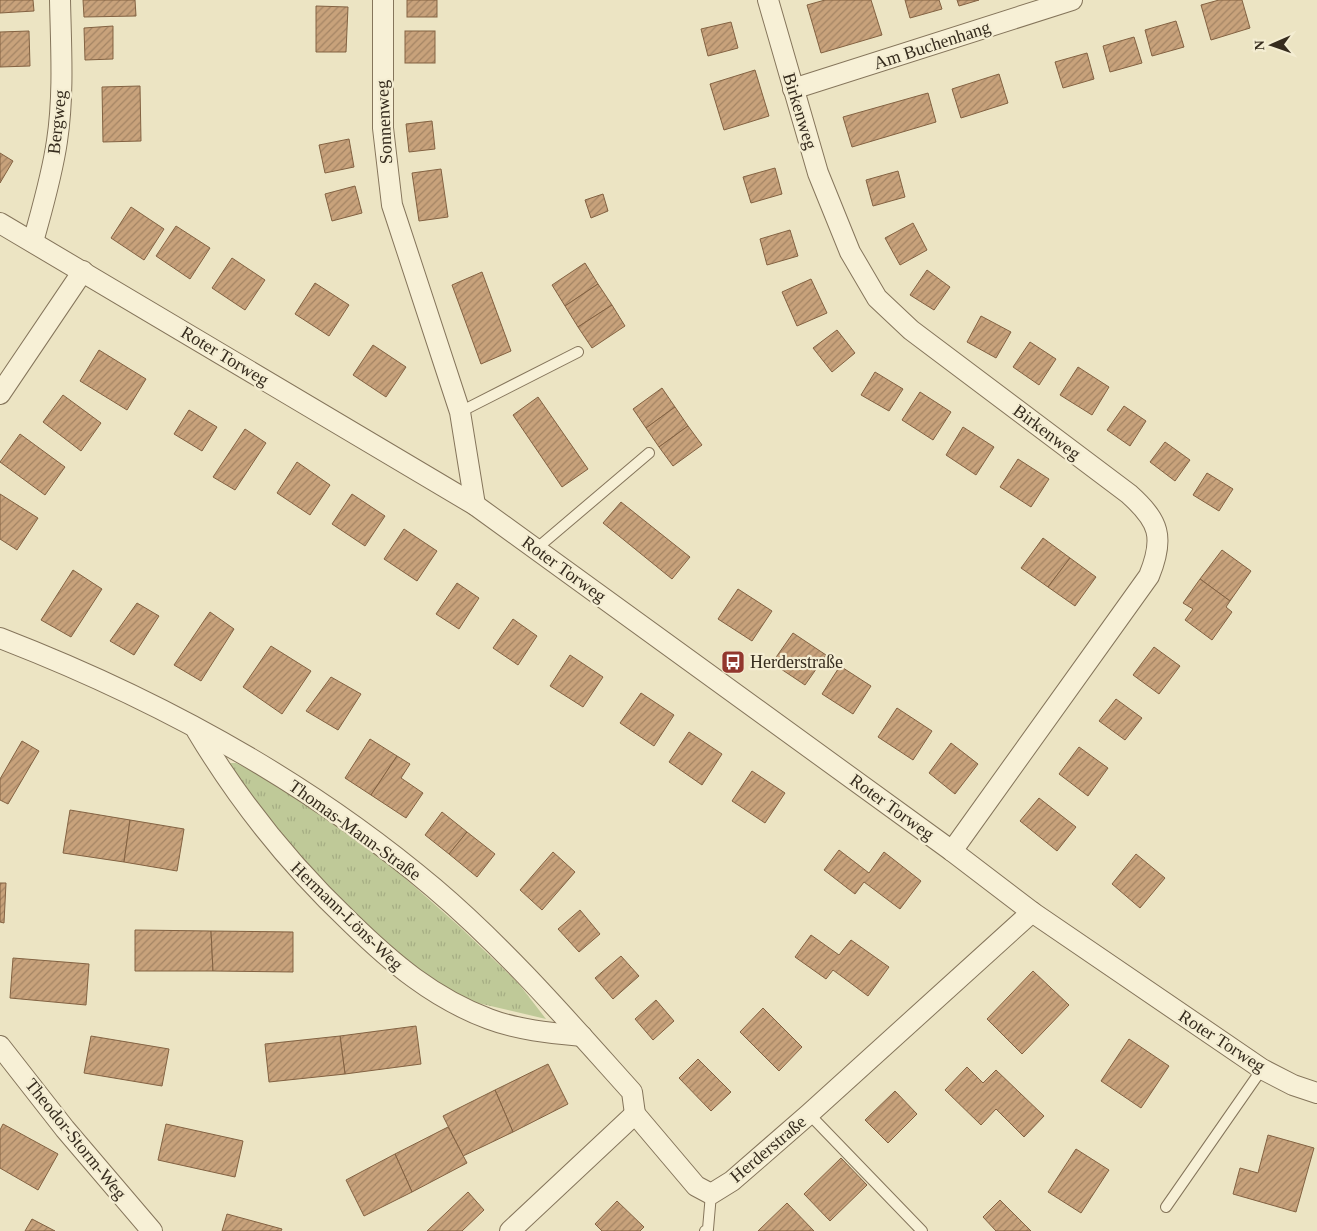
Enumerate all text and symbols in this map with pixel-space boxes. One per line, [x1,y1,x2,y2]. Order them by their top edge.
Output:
street label: Am Buchenhang [871,17,993,73]
north arrow [1247,20,1297,70]
text: N [1252,40,1267,51]
street label: Birkenweg [779,70,821,152]
street label: Sonnenweg [372,80,396,164]
street label: Bergweg [44,89,70,155]
street label: Roter Torweg [177,322,273,390]
street label: Birkenweg [1009,400,1085,464]
street label: Roter Torweg [518,532,610,606]
bus stop icon: Herderstraße [720,649,746,675]
place label: Herderstraße [750,652,843,672]
street label: Roter Torweg [846,770,938,844]
street label: Thomas-Mann-Straße [285,775,425,885]
street label: Hermann-Löns-Weg [287,858,407,974]
street label: Roter Torweg [1175,1006,1269,1076]
street label: Theodor-Storm-Weg [21,1075,131,1203]
street label: Herderstraße [726,1111,810,1187]

